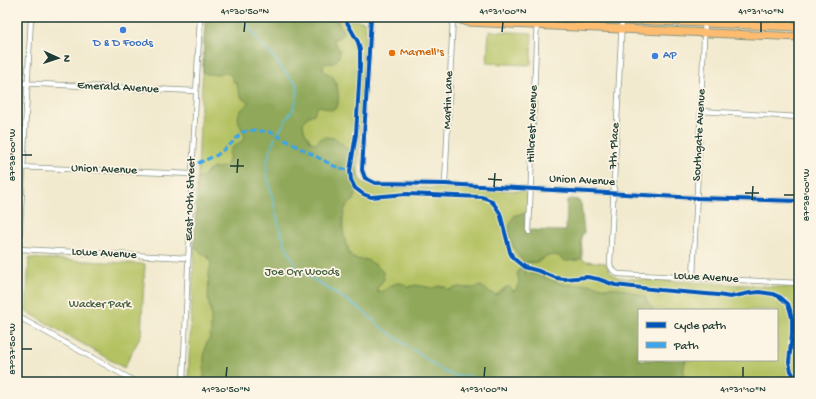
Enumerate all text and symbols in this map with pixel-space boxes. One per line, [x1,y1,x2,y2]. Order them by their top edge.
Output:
text: 41°30'50"N [221,6,270,18]
text: 41°31'00"N [479,6,527,18]
text: 41°31'10"N [738,6,784,18]
marker: D & D Foods [118,25,128,35]
place label: D & D Foods [92,37,153,51]
north arrow [38,38,78,78]
place label: Marnell's [400,46,444,60]
marker: Marnell's [387,48,397,58]
place label: AP [663,49,677,63]
marker: AP [650,51,660,61]
text: N [60,55,72,62]
street label: Martin Lane [441,70,457,129]
street label: Emerald Avenue [77,79,160,97]
street label: Hillcrest Avenue [525,84,541,163]
street label: Southgate Avenue [691,88,709,181]
street label: 7th Place [607,122,623,171]
text: 87°38'00"W [7,128,19,181]
street label: East 10th Street [183,156,200,241]
street label: Union Avenue [71,162,138,178]
text: 87°38'00"W [801,168,813,221]
street label: Union Avenue [549,172,616,190]
street label: Lowe Avenue [71,245,138,263]
park label: Joe Orr Woods [265,266,340,280]
street label: Lowe Avenue [673,269,740,287]
park label: Wacker Park [69,298,133,312]
legend [638,309,778,361]
text: Cycle path [674,320,727,334]
text: 87°37'50"W [7,323,19,375]
text: Path [673,340,699,354]
text: 41°30'50"N [202,384,251,396]
text: 41°31'00"N [460,384,508,396]
text: 41°31'10"N [720,384,766,396]

